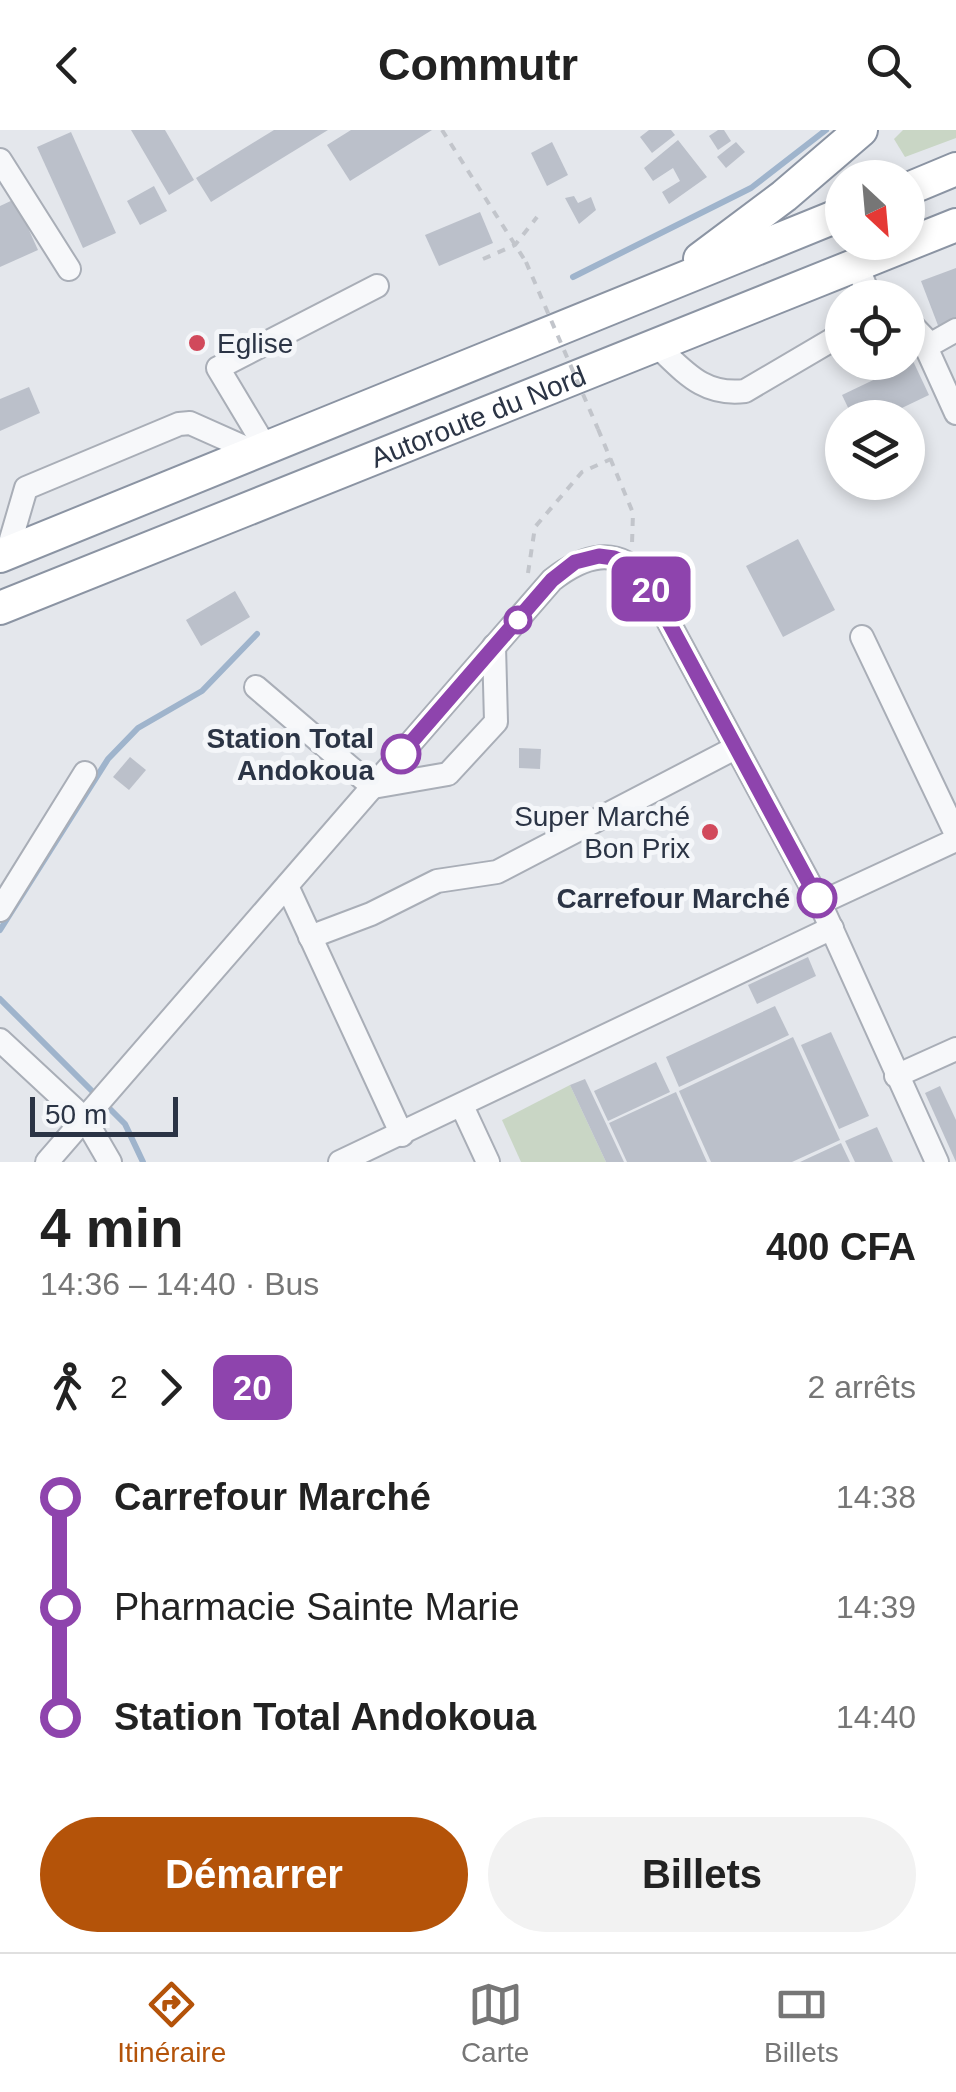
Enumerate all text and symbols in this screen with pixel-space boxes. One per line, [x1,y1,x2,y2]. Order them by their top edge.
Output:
icon: back [40,38,95,93]
icon: search [861,38,916,93]
text: Commutr [378,39,578,90]
north arrow [825,160,925,260]
map controls [825,160,925,500]
button: locate [825,280,925,380]
place label: Eglise [217,328,293,359]
marker: Eglise [186,332,208,354]
street label: Autoroute du Nord [366,360,590,474]
button: layers [825,400,925,500]
line badge: 20 [606,556,696,622]
text: 20 [632,570,670,609]
unlabelled marker [505,607,531,633]
place label: Station Total Andokoua [207,723,374,786]
marker: Station Total Andokoua [382,735,420,773]
place label: Super Marché Bon Prix [514,801,690,864]
marker: Super Marché Bon Prix [699,821,721,843]
marker: Carrefour Marché [798,879,836,917]
place label: Carrefour Marché [557,883,790,914]
scale bar [30,1092,178,1136]
text: 50 m [45,1099,107,1130]
text: 4 min [40,1197,184,1259]
text: 400 CFA [766,1226,916,1268]
text: 14:36 – 14:40 · Bus [40,1266,319,1302]
icon: walk [40,1360,95,1415]
icon: forward [143,1360,198,1415]
text: 20 [233,1368,272,1407]
text: 2 [110,1369,128,1405]
text: 2 arrêts [808,1369,916,1405]
text: Carrefour Marché [114,1476,431,1518]
text: 14:38 [836,1479,916,1515]
text: Pharmacie Sainte Marie [114,1586,520,1628]
text: 14:39 [836,1589,916,1625]
text: Station Total Andokoua [114,1696,536,1738]
text: 14:40 [836,1699,916,1735]
button: Démarrer [40,1817,468,1932]
button: Billets [488,1817,916,1932]
tab: Itinéraire [117,1977,226,2069]
tab: Carte [461,1977,529,2069]
tab: Billets [764,1977,839,2069]

